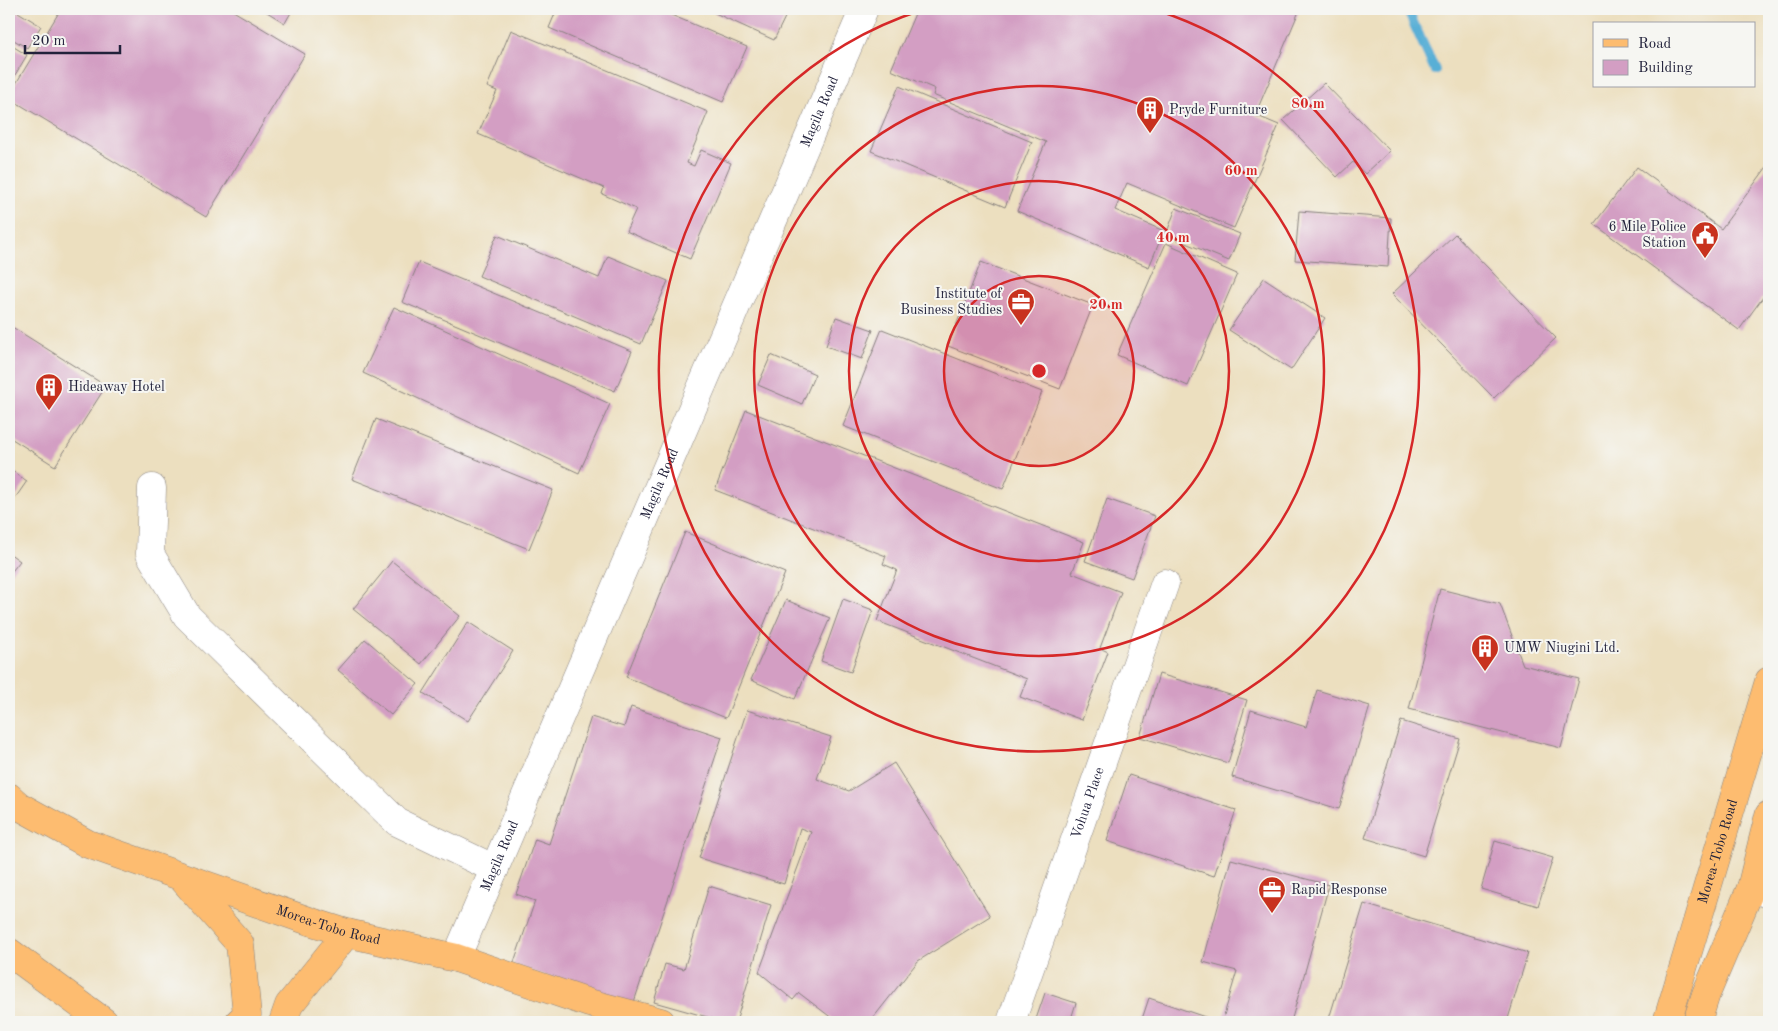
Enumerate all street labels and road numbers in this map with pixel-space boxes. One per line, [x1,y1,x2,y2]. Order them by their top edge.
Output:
street label: Magila Road [798,74,841,149]
street label: Magila Road [638,446,681,522]
street label: Vohua Place [1069,765,1107,841]
street label: Morea-Tobo Road [1696,798,1740,905]
street label: Magila Road [478,818,521,894]
street label: Morea-Tobo Road [274,903,382,947]

